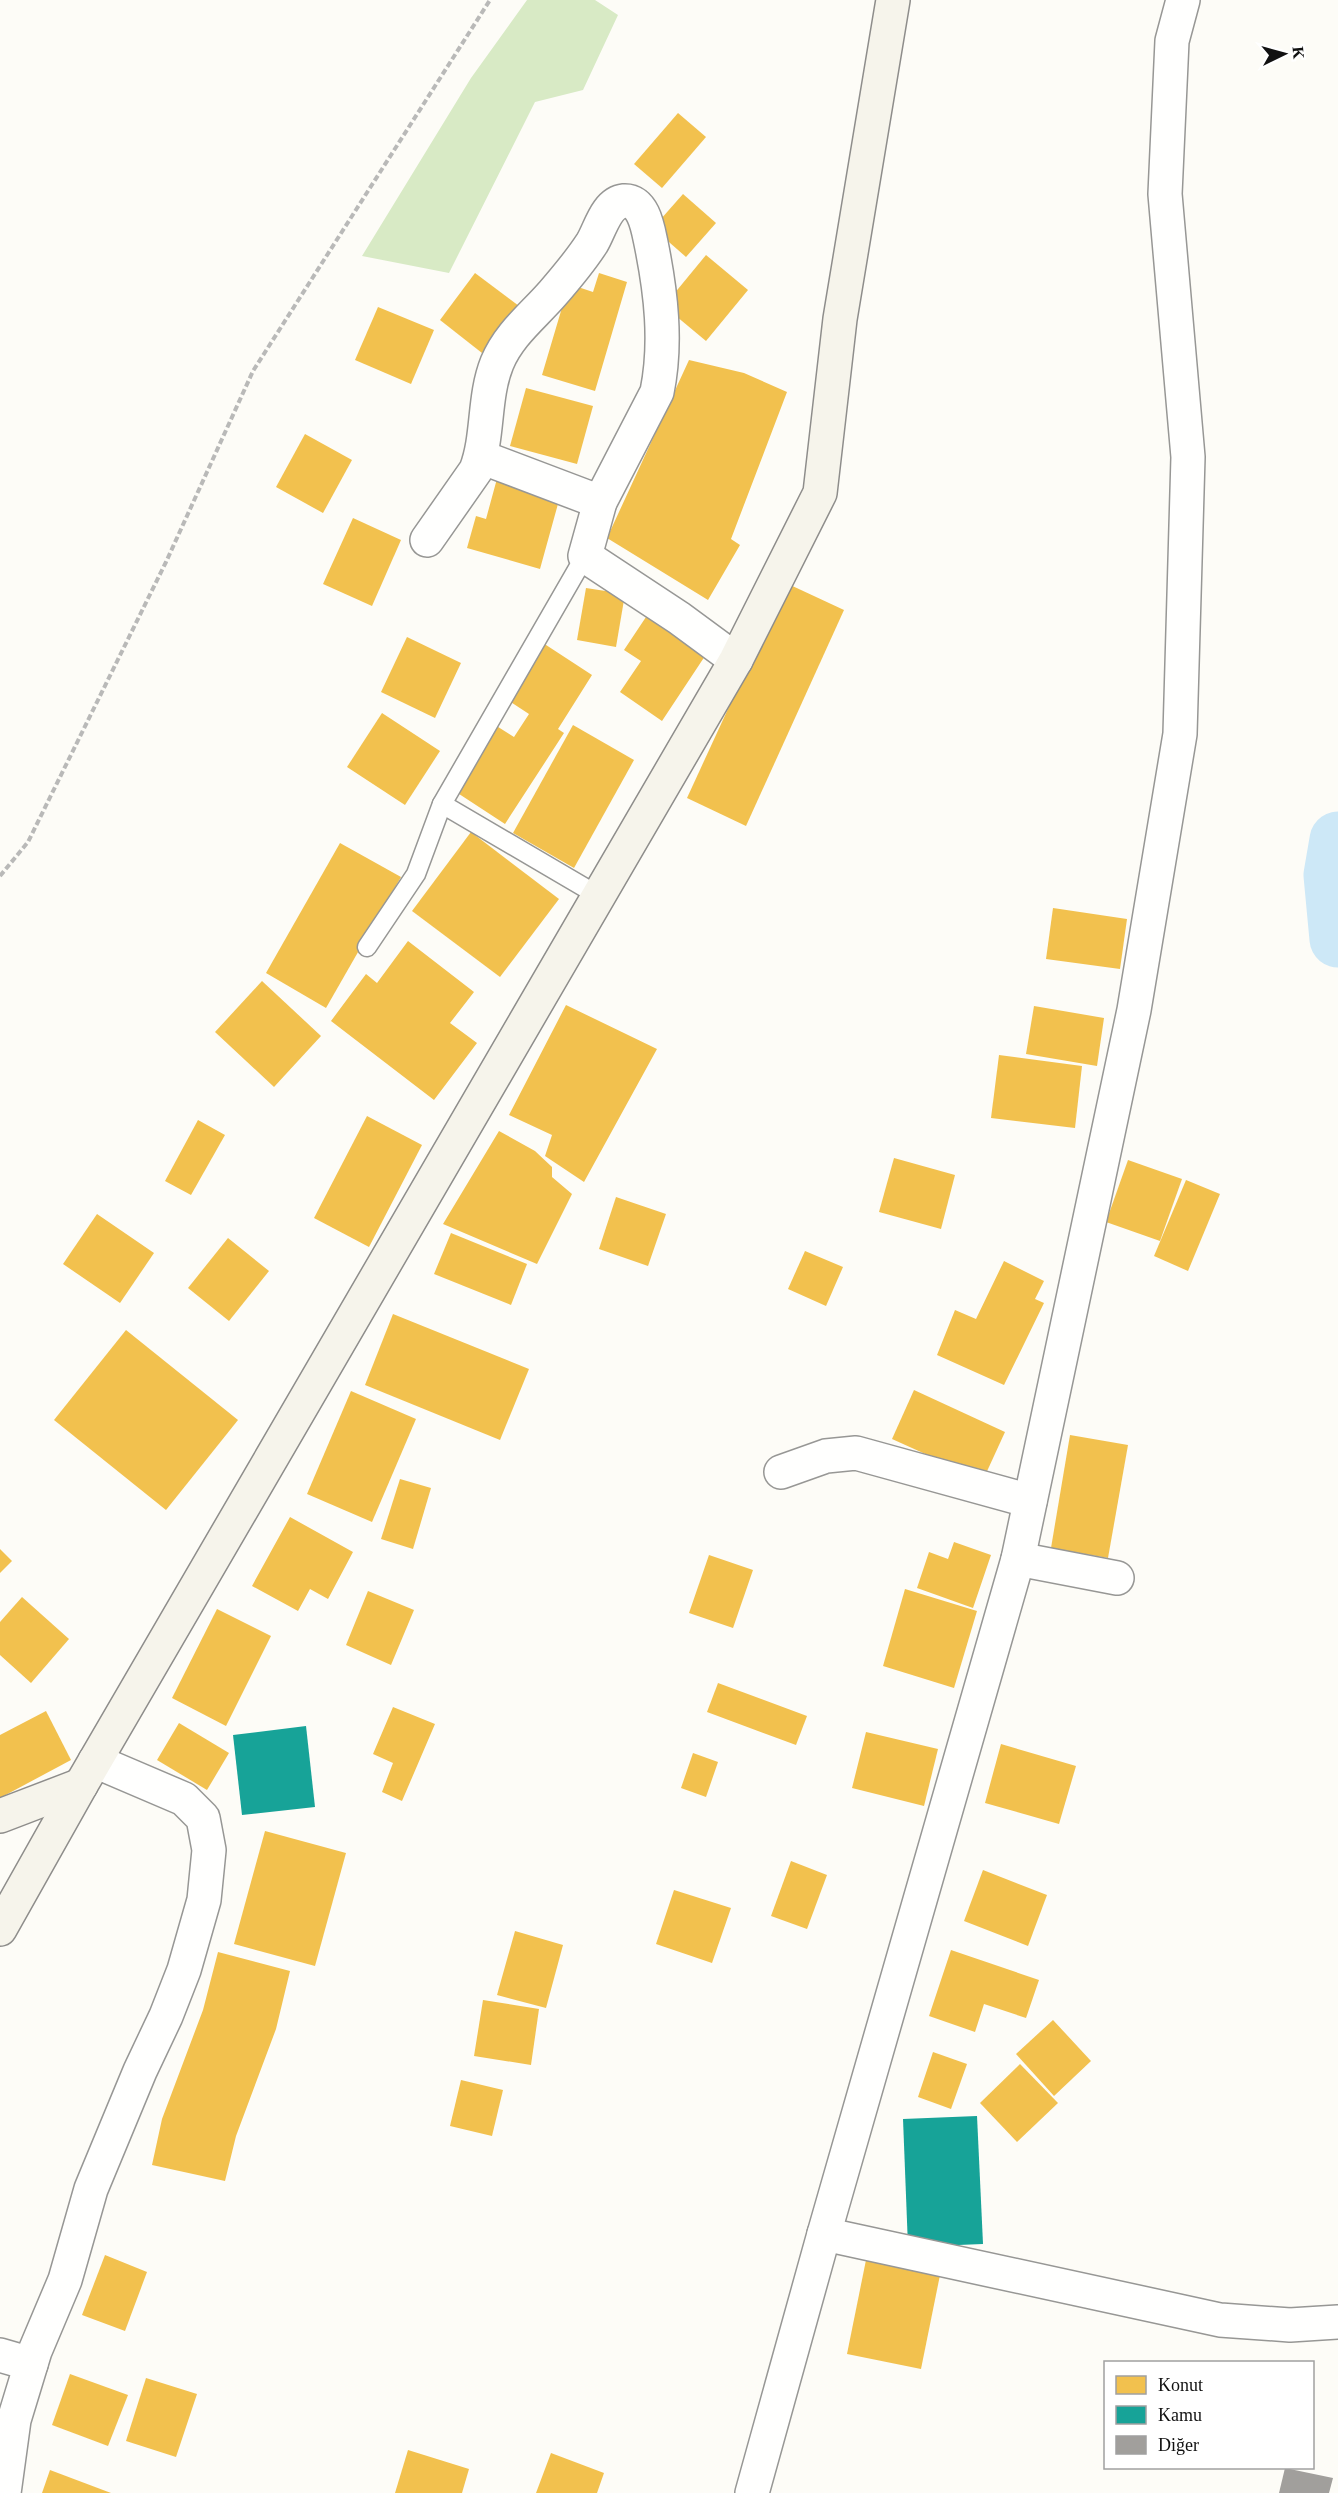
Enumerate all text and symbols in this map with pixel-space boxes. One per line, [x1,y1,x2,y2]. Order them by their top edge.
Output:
north arrow [1254,24,1314,84]
text: K [1289,46,1308,60]
legend [1104,2361,1314,2469]
text: Konut [1158,2375,1203,2395]
text: Kamu [1158,2405,1202,2425]
text: Diğer [1158,2435,1199,2455]

